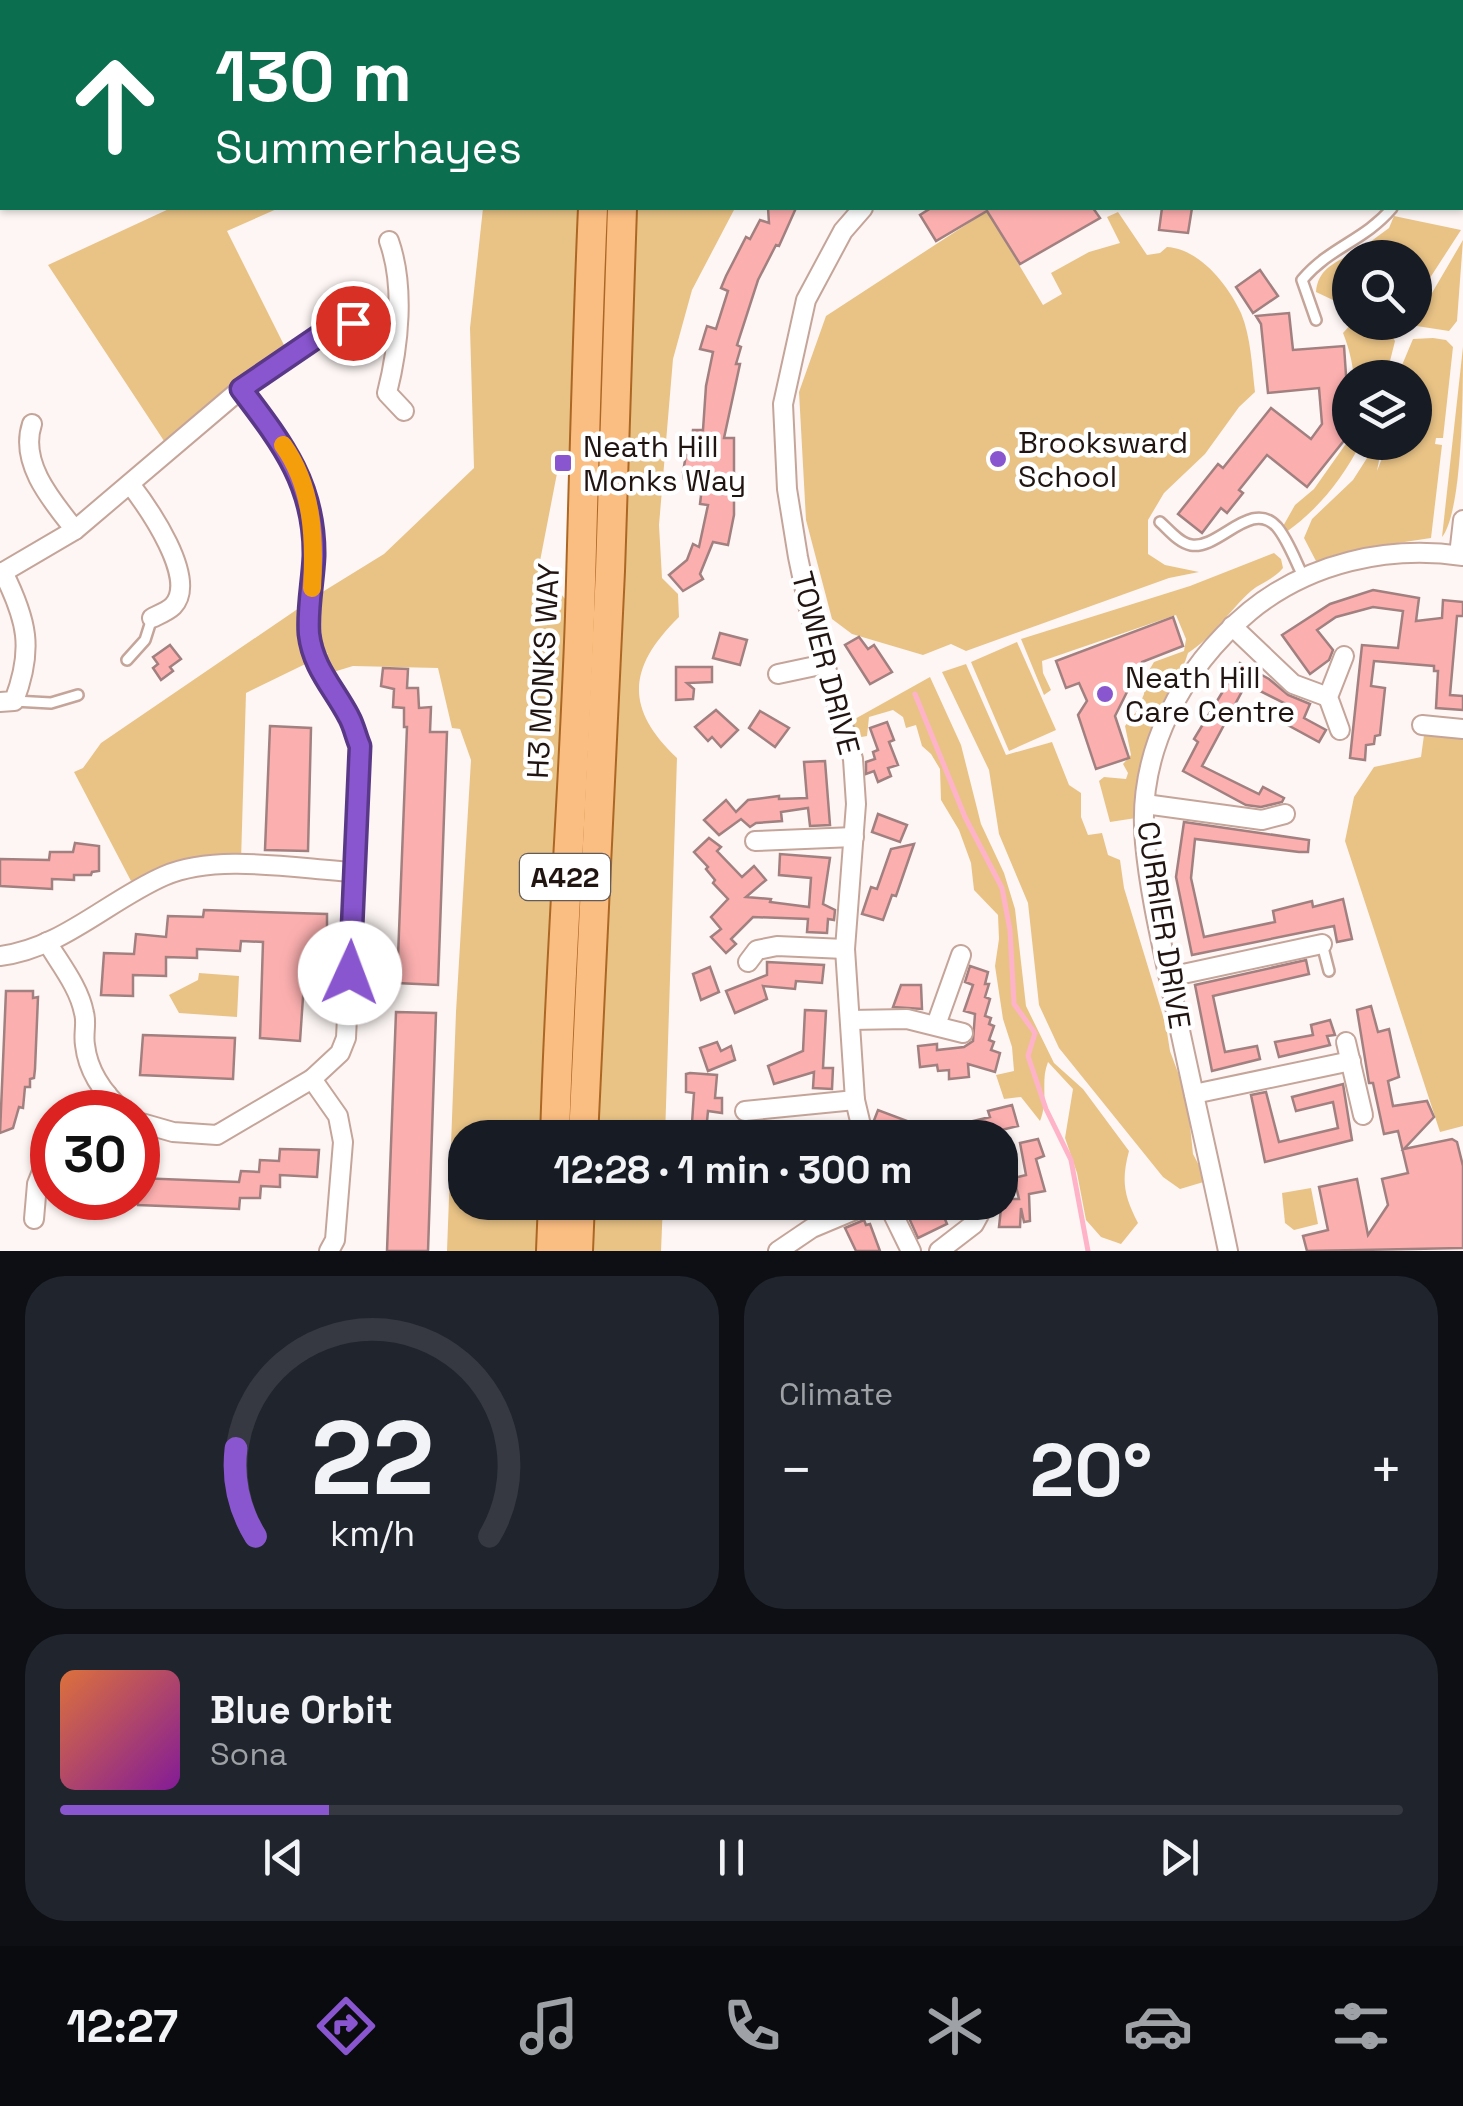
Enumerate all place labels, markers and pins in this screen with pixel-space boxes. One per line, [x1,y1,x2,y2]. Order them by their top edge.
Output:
pin [311,281,396,366]
place label: Brooksward School [1018,423,1188,496]
place label: Neath Hill Monks Way [583,427,746,500]
marker: Brooksward School [987,448,1009,470]
marker: Neath Hill Monks Way [552,452,574,474]
place label: Neath Hill Care Centre [1125,658,1295,731]
marker: Neath Hill Care Centre [1094,683,1116,705]

